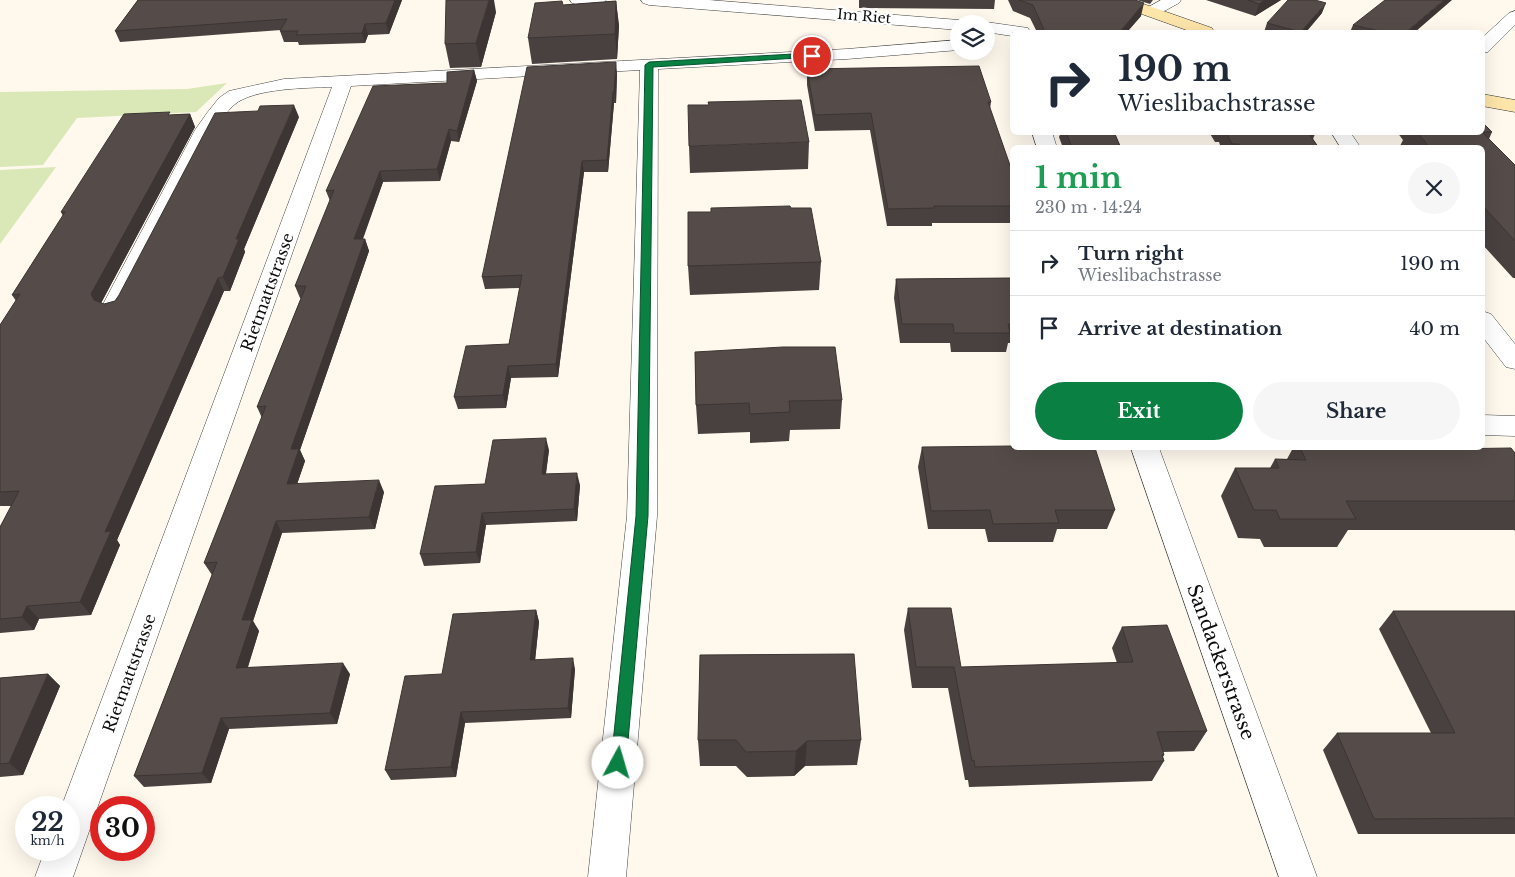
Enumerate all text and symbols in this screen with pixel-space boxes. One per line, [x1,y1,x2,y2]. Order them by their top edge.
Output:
street label: Im Riet [836,5,892,27]
map controls [950,15,995,60]
button: layers [950,15,995,60]
pin [791,35,833,77]
icon: arrive [798,42,826,70]
text: 190 m [1118,47,1231,90]
icon: right [1035,50,1100,115]
text: Wieslibachstrasse [1118,90,1316,117]
text: 1 min [1035,159,1122,196]
button: close [1408,162,1460,214]
text: 230 m · 14:24 [1035,197,1142,217]
street label: Rietmattstrasse [236,230,298,354]
text: Turn right [1078,242,1184,265]
icon: right [1035,249,1063,277]
text: 190 m [1400,252,1460,275]
text: Wieslibachstrasse [1078,265,1222,285]
icon: arrive [1035,314,1063,342]
text: Arrive at destination [1078,317,1282,340]
text: 40 m [1409,317,1460,340]
button: Exit [1035,382,1243,440]
button: Share [1253,382,1460,440]
street label: Sandackerstrasse [1182,581,1260,743]
street label: Rietmattstrasse [98,611,160,735]
position arrow [591,736,643,788]
speed limit sign: 30 [90,796,155,861]
text: 22 [31,807,64,838]
text: km/h [30,833,65,848]

